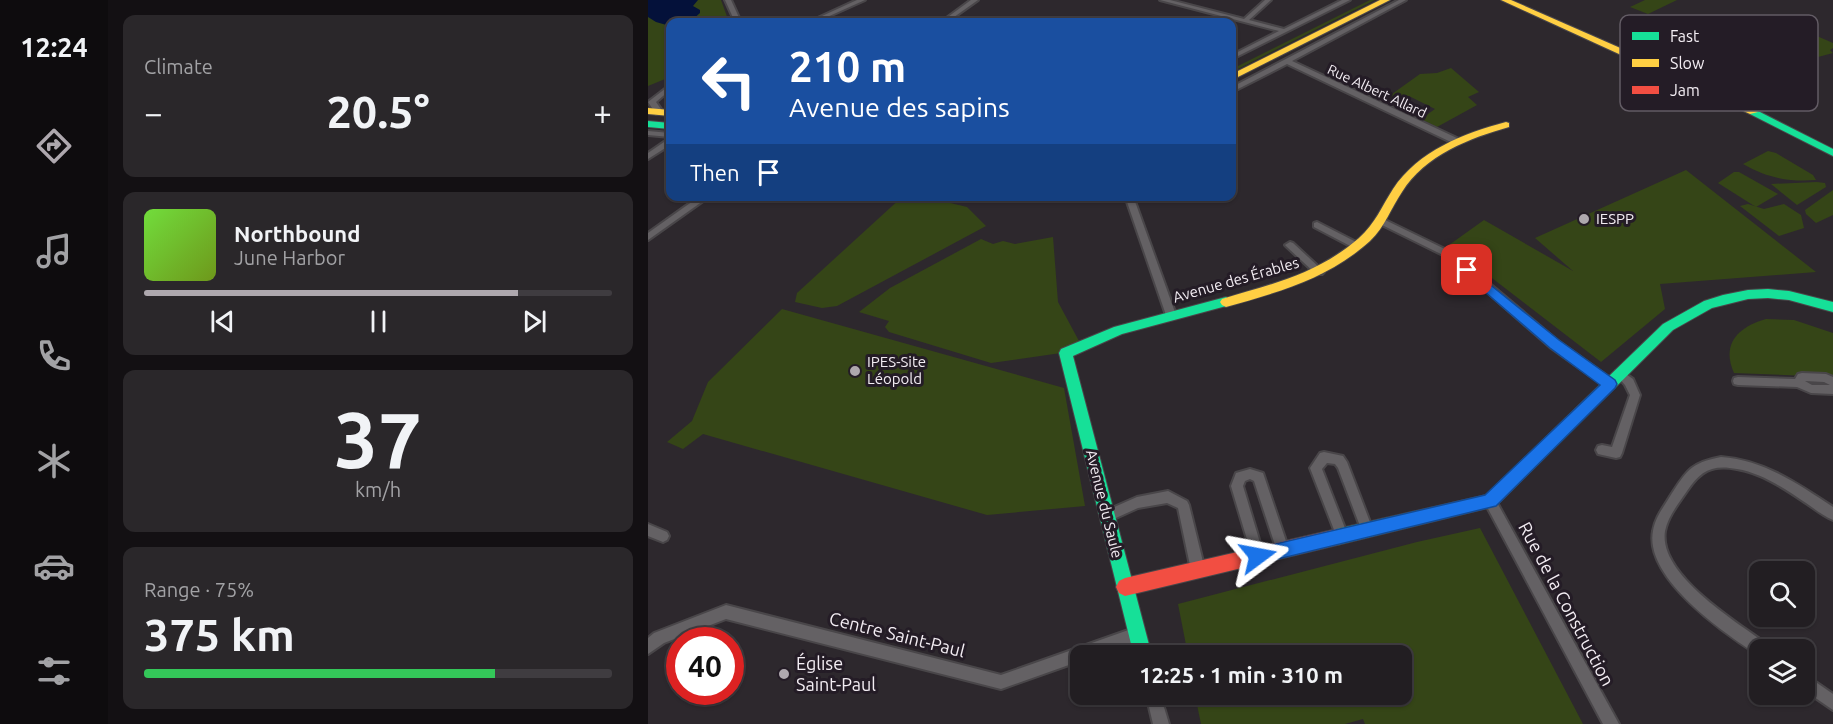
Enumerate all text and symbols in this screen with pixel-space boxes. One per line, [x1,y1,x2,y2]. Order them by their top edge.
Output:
legend [1620,15,1818,111]
text: Fast [1670,27,1700,45]
text: 12:24 [20,32,88,62]
icon: left [690,42,768,120]
text: 210 m [789,43,906,90]
text: Slow [1670,54,1705,72]
text: Climate [144,55,213,78]
street label: Rue Albert Allard [1325,61,1429,121]
text: Jam [1670,81,1700,99]
text: 20.5° [326,86,430,137]
text: Avenue des sapins [789,92,1010,122]
text: − [144,94,163,131]
text: + [593,94,612,131]
icon: directions [33,125,75,167]
icon: arrive [752,156,785,189]
text: Then [690,160,740,185]
place label: IESPP [1596,210,1634,227]
marker: IESPP [1577,212,1591,226]
text: Northbound [234,221,360,246]
icon: music [33,230,75,272]
pin [1441,244,1492,295]
text: June Harbor [234,246,345,269]
street label: Avenue des Érables [1171,253,1301,306]
icon: arrive [1450,253,1483,286]
icon: previous [206,305,239,338]
icon: pause [362,305,395,338]
icon: next [518,305,551,338]
icon: phone [33,335,75,377]
place label: IPES-Site Léopold [867,353,926,387]
marker: IPES-Site Léopold [848,364,862,378]
text: 37 [334,395,422,483]
icon: climate [33,440,75,482]
street label: Avenue du Saule [1083,448,1126,560]
text: km/h [355,478,401,501]
street label: Rue de la Construction [1515,518,1619,689]
position arrow [1226,524,1290,588]
icon: car [33,545,75,587]
map controls [1749,561,1815,705]
button: search [1749,561,1815,627]
text: Range · 75% [144,578,254,601]
street label: Centre Saint-Paul [827,607,967,661]
text: 375 km [144,609,295,660]
speed limit sign: 40 [666,627,744,705]
button: layers [1749,639,1815,705]
icon: filters [33,650,75,692]
place label: Église Saint-Paul [796,652,876,694]
text: 12:25 · 1 min · 310 m [1139,662,1343,687]
marker: Église Saint-Paul [777,667,791,681]

